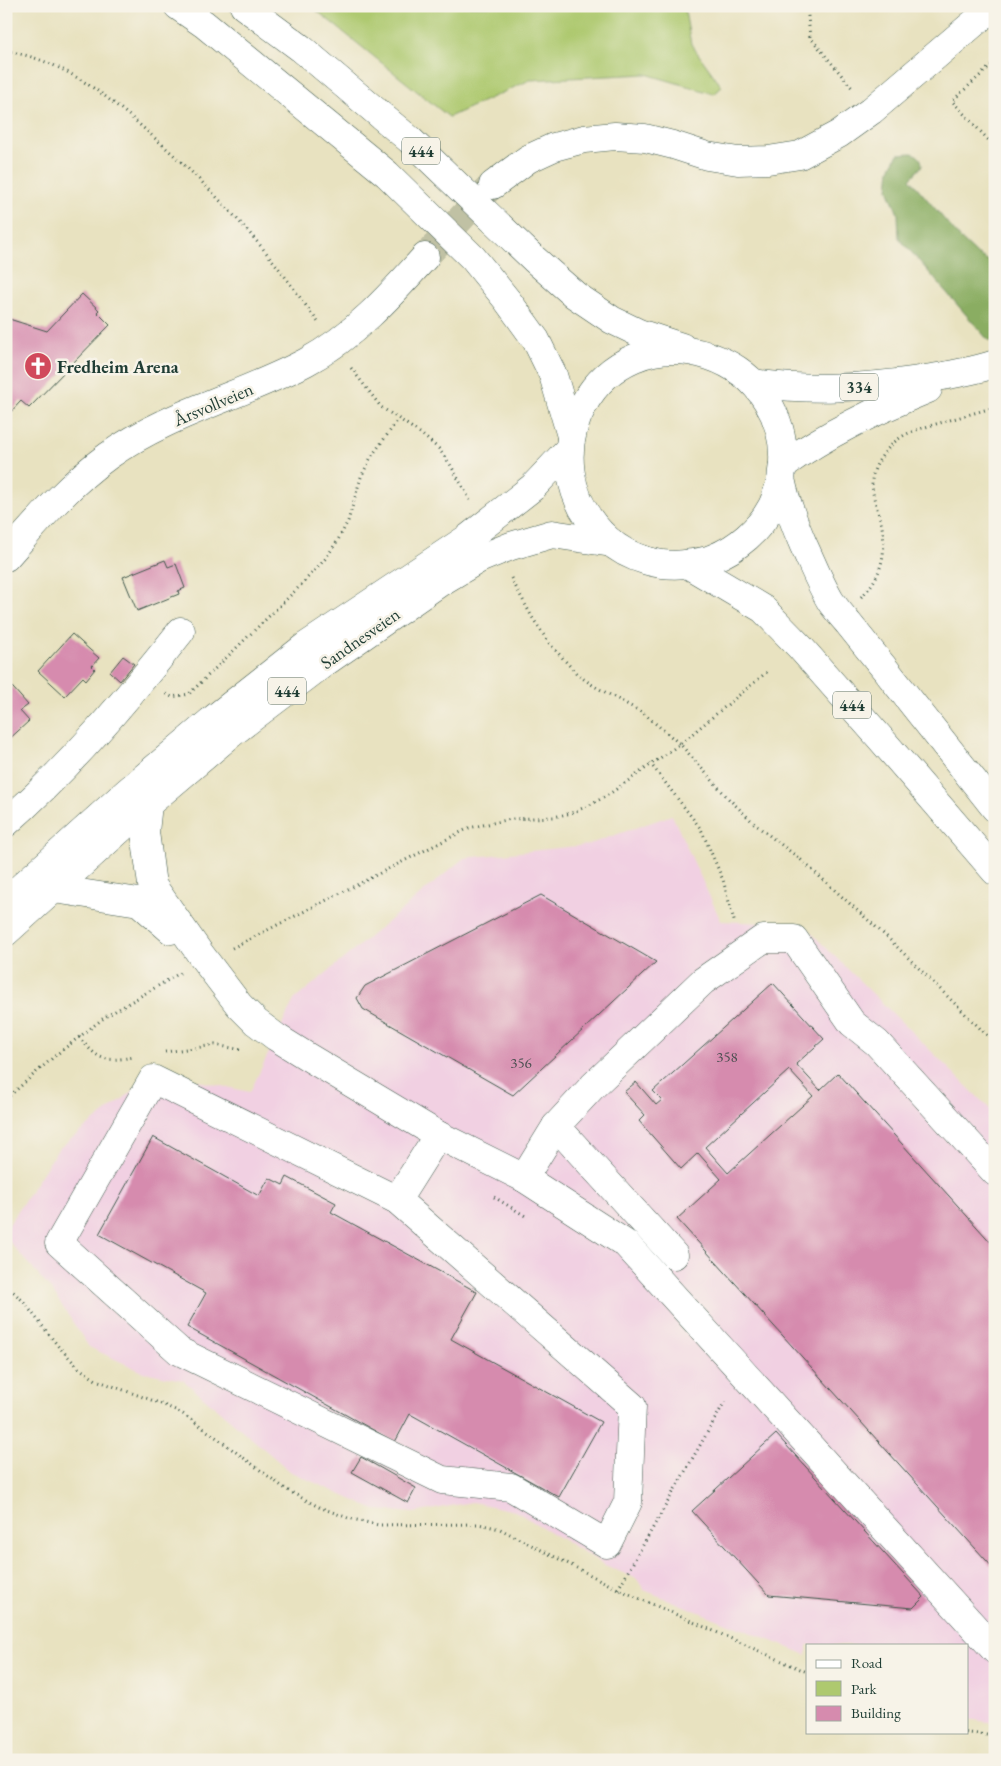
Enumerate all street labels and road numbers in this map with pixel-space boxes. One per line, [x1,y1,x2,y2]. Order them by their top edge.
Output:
road number: 444 [402,138,440,164]
road number: 334 [840,374,878,401]
street label: Årsvollveien [169,377,257,431]
street label: Sandnesveien [316,602,405,674]
road number: 444 [268,678,306,704]
road number: 444 [833,692,871,718]

